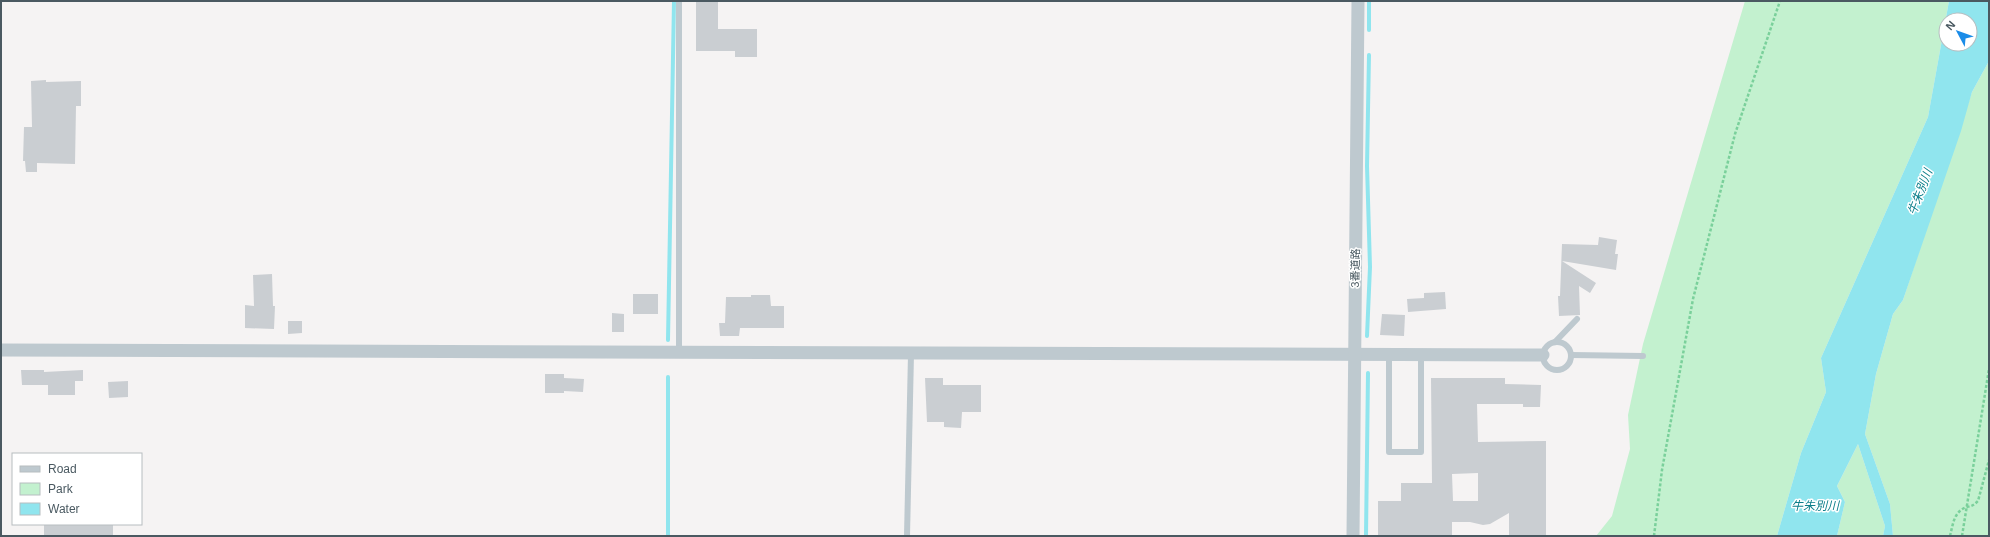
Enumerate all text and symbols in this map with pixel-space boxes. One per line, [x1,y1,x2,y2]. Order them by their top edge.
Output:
north arrow [1938,12,1978,52]
text: N [1943,18,1958,32]
water label: 牛朱別川 [1905,165,1936,217]
street label: 3番道路 [1349,248,1361,288]
legend [12,453,142,525]
text: Road [48,462,77,476]
text: Park [48,482,74,496]
water label: 牛朱別川 [1791,499,1841,513]
text: Water [48,502,80,516]

